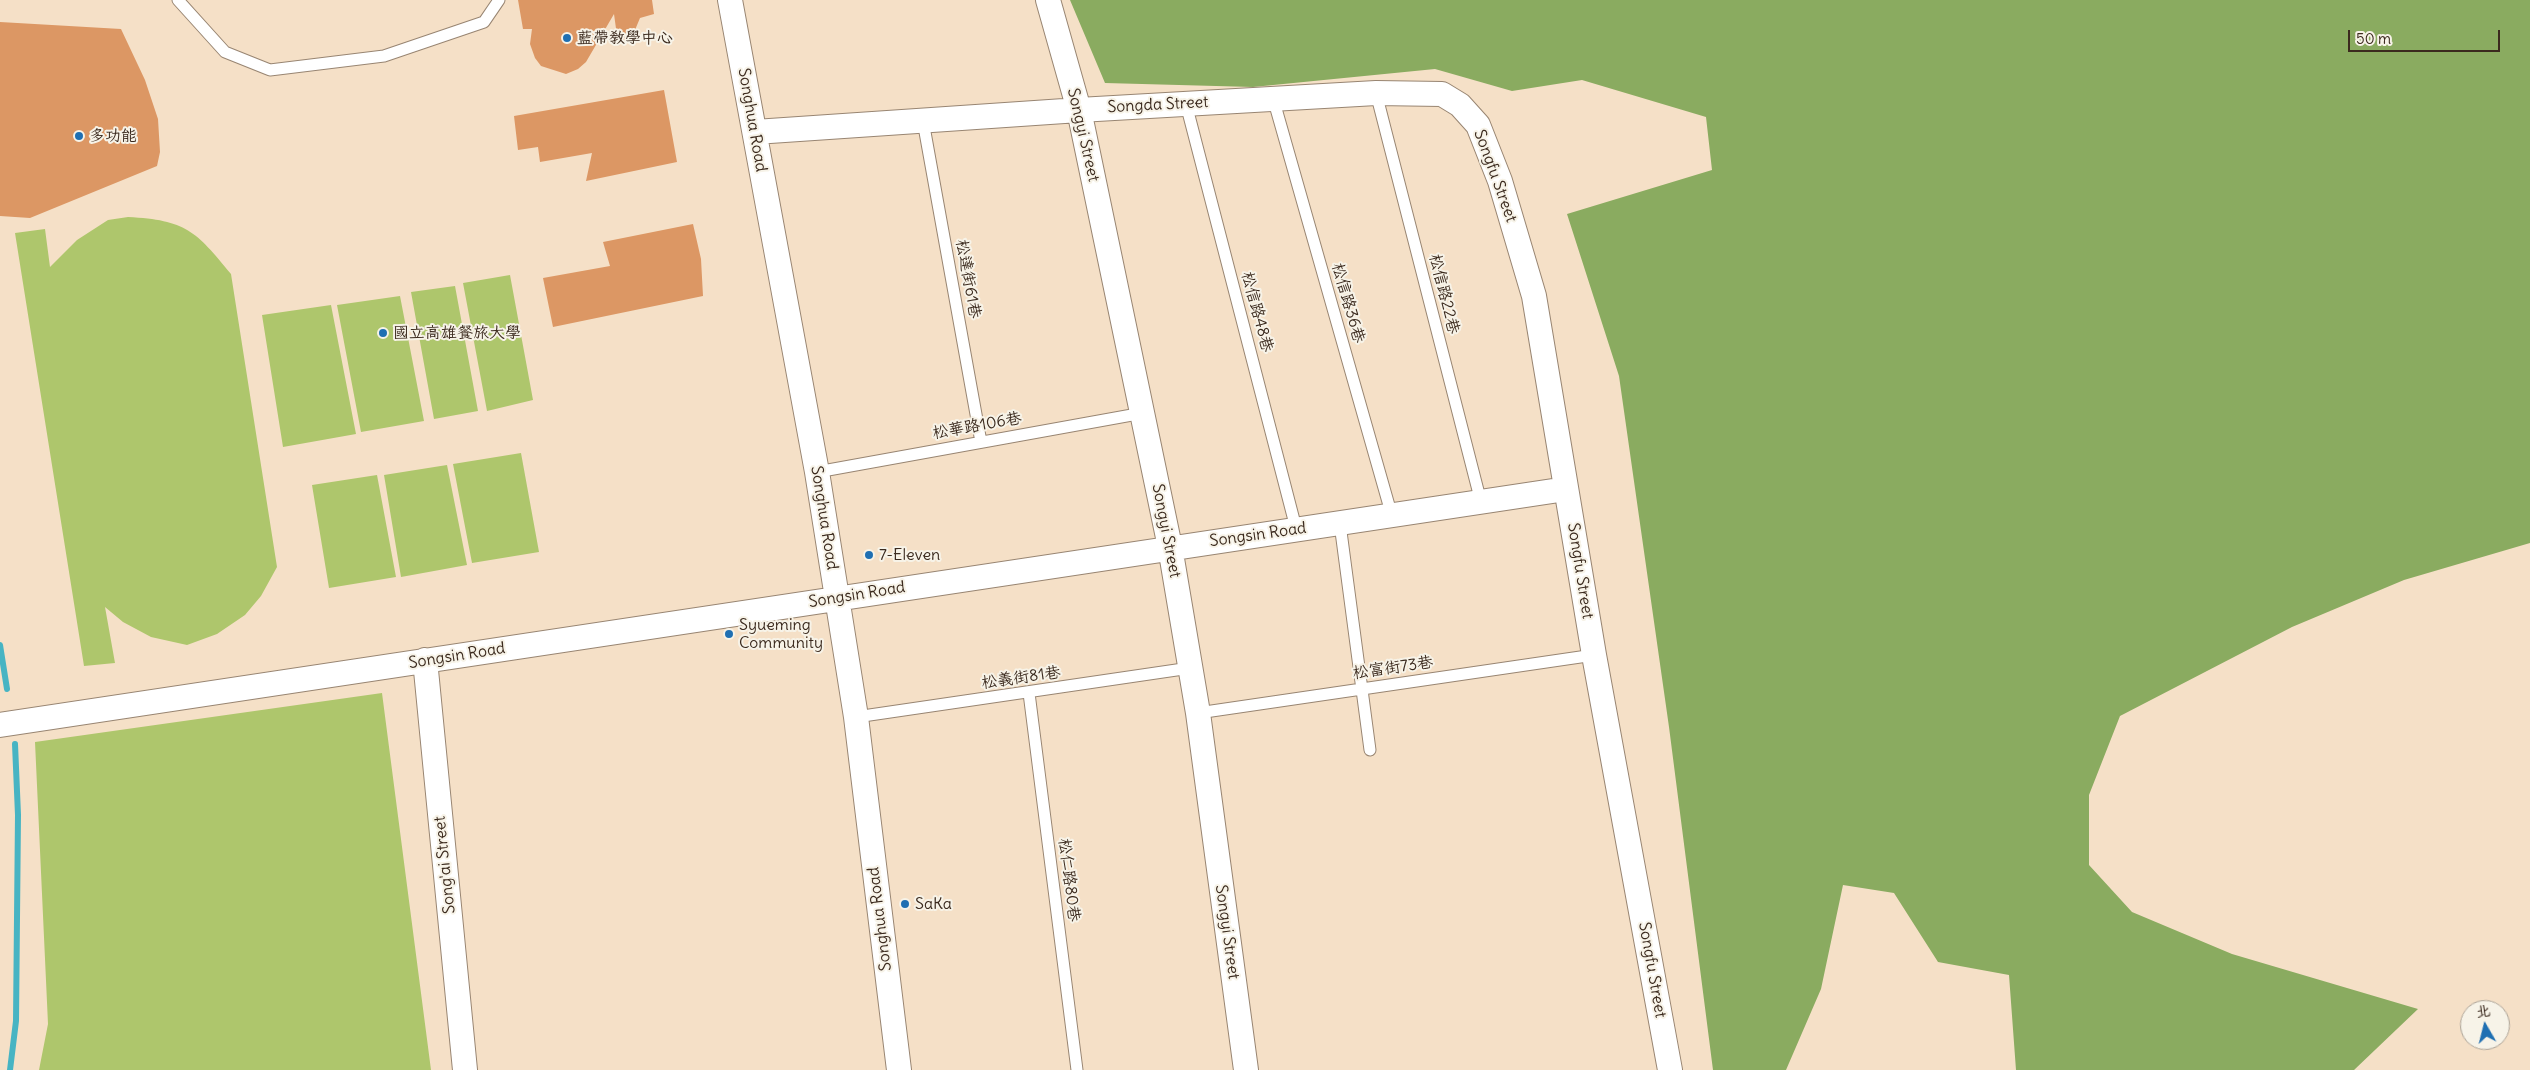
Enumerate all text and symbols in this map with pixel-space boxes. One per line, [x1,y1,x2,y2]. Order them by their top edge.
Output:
scale bar [2350,20,2502,52]
place label: 藍帶教學中心 [577,28,673,48]
text: 50 m [2356,29,2391,48]
marker: 藍帶教學中心 [561,32,573,44]
street label: Songhua Road [733,67,771,173]
street label: Songyi Street [1063,86,1103,184]
street label: Songda Street [1107,93,1209,117]
place label: 多功能 [89,126,137,146]
street label: Songfu Street [1469,127,1521,225]
marker: 多功能 [73,130,85,142]
street label: 松達街61巷 [952,238,984,320]
street label: 松信路22巷 [1425,252,1463,336]
street label: 松信路36巷 [1327,261,1369,345]
street label: 松信路48巷 [1237,270,1277,354]
place label: 國立高雄餐旅大學 [393,323,521,343]
marker: 國立高雄餐旅大學 [377,327,389,339]
street label: 松華路106巷 [931,409,1023,443]
street label: Songhua Road [806,465,842,571]
street label: Songyi Street [1147,482,1185,580]
street label: Songsin Road [1208,519,1308,551]
street label: Songfu Street [1563,522,1597,620]
place label: 7-Eleven [879,545,940,565]
marker: 7-Eleven [863,549,875,561]
street label: Songsin Road [807,578,907,612]
place label: Syueming Community [739,615,823,653]
marker: Syueming Community [723,628,735,640]
street label: Songsin Road [407,639,507,673]
street label: 松富街73巷 [1352,653,1434,683]
street label: 松義街81巷 [980,663,1062,693]
street label: Song'ai Street [430,815,460,915]
street label: 松仁路80巷 [1054,837,1084,923]
street label: Songhua Road [864,866,896,972]
street label: Songyi Street [1211,883,1243,981]
place label: SaKa [915,894,952,914]
marker: SaKa [899,898,911,910]
street label: Songfu Street [1634,920,1670,1020]
north arrow [2460,1000,2510,1050]
text: 北 [2475,1001,2491,1021]

